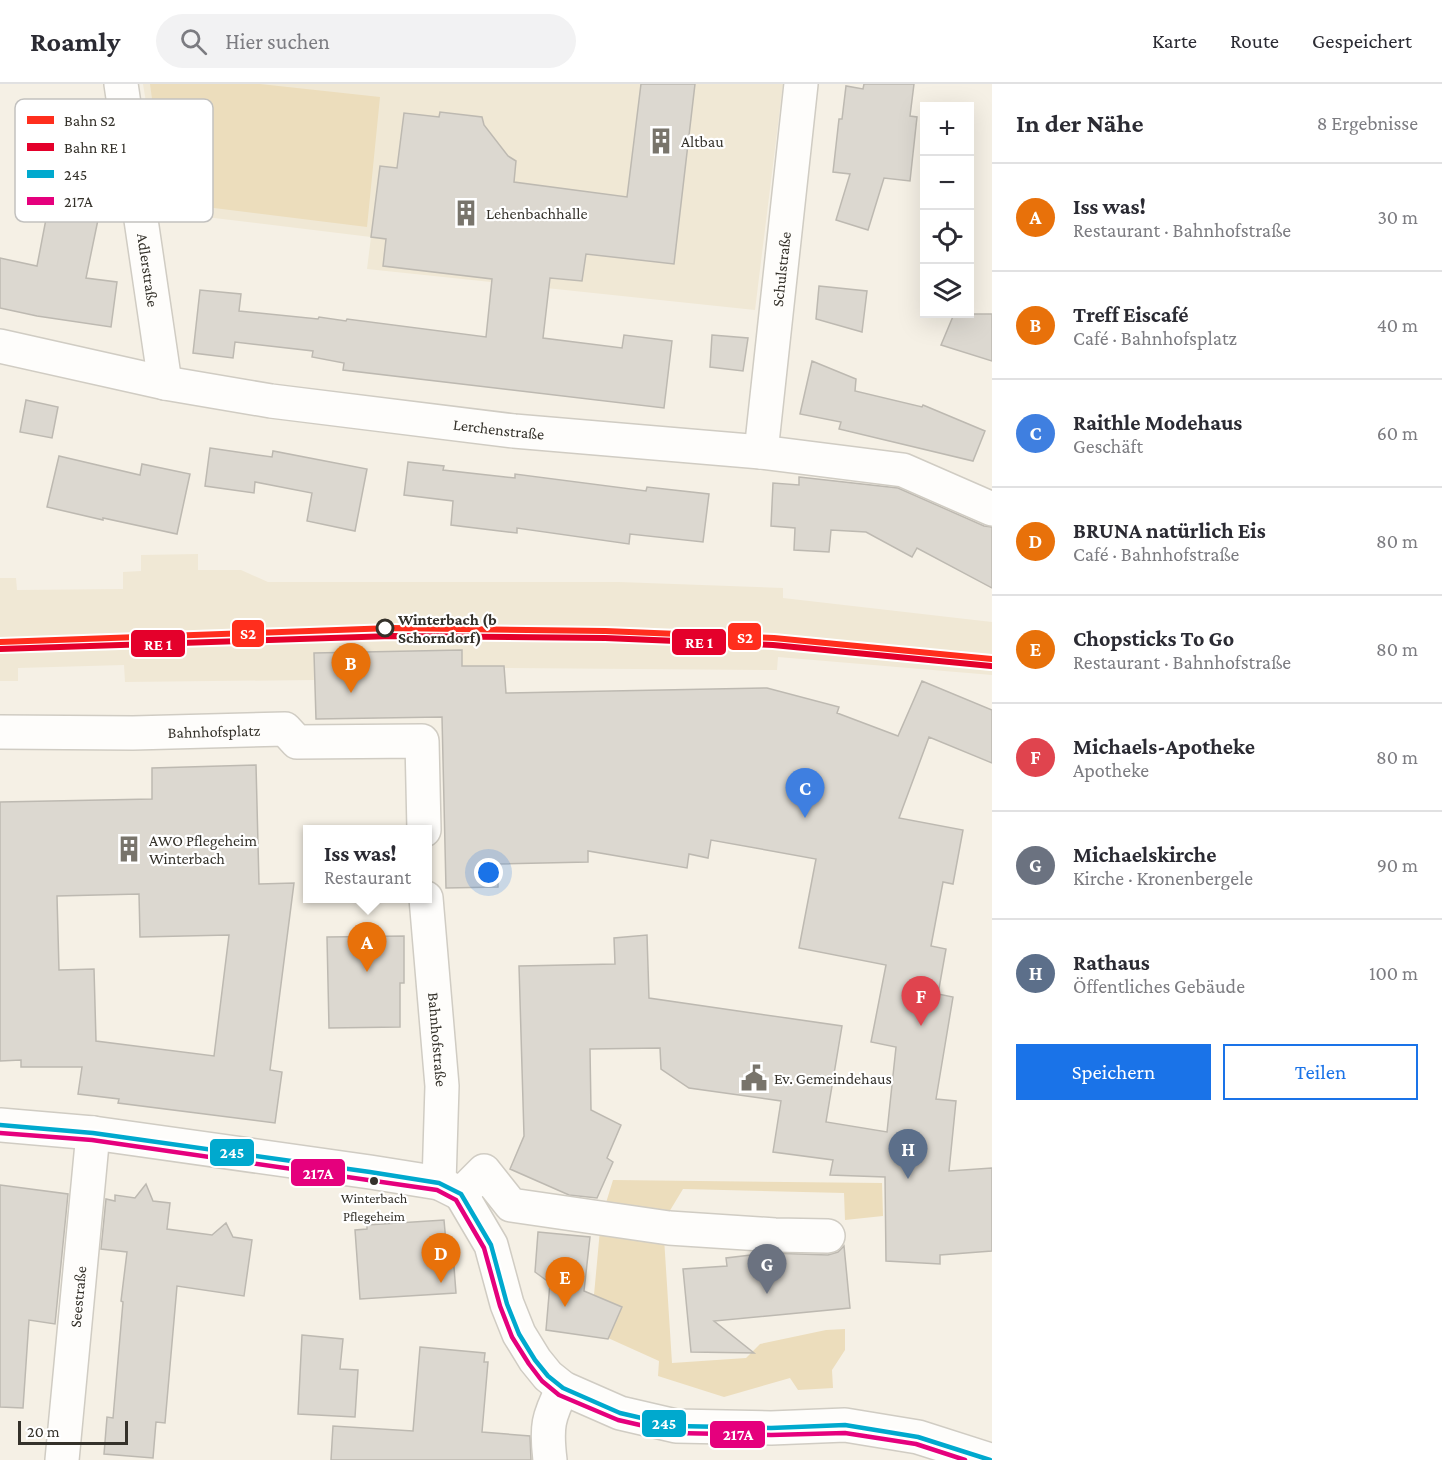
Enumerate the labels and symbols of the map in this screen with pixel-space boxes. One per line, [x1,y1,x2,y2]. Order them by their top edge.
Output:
legend [15,99,213,222]
text: Bahn S2 [64,112,116,129]
building icon: Altbau [646,126,676,156]
place label: Altbau [681,133,724,150]
text: Bahn RE 1 [64,139,126,156]
text: 245 [64,166,87,183]
text: 217A [64,193,94,210]
building icon: Lehenbachhalle [451,198,481,228]
place label: Lehenbachhalle [486,205,587,222]
street label: Schulstraße [768,231,793,308]
street label: Adlerstraße [135,232,162,308]
street label: Lerchenstraße [452,415,545,442]
place label: Winterbach (b Schorndorf) [397,611,497,647]
line badge: S2 [231,619,265,648]
marker: Winterbach (b Schorndorf) [376,619,394,637]
line badge: S2 [727,622,762,651]
text: S2 [240,625,256,642]
line badge: RE 1 [671,628,727,656]
line badge: RE 1 [130,629,186,658]
text: S2 [737,629,753,646]
text: RE 1 [685,634,713,651]
text: RE 1 [144,636,172,653]
pin: B [332,644,370,693]
street label: Bahnhofsplatz [167,721,261,741]
pin: C [786,768,824,818]
place label: AWO Pflegeheim Winterbach [149,832,257,867]
building icon: AWO Pflegeheim Winterbach [114,834,144,864]
your location [474,858,503,887]
pin: A [348,922,386,972]
pin: F [902,976,940,1026]
street label: Bahnhofstraße [426,992,451,1087]
public building icon: Ev. Gemeindehaus [739,1063,769,1093]
place label: Ev. Gemeindehaus [774,1070,892,1087]
pin: H [888,1130,928,1179]
line badge: 245 [209,1138,255,1167]
text: 245 [220,1144,244,1161]
line badge: 217A [290,1158,346,1187]
text: 217A [303,1165,334,1182]
marker: Winterbach Pflegeheim [368,1175,380,1187]
place label: Winterbach Pflegeheim [341,1190,408,1224]
pin: D [422,1234,460,1283]
pin: G [748,1244,786,1294]
pin: E [546,1258,584,1307]
street label: Seestraße [66,1265,89,1328]
line badge: 245 [641,1409,687,1438]
text: 245 [652,1415,676,1432]
scale bar [18,1418,128,1446]
line badge: 217A [709,1420,766,1449]
text: 217A [723,1426,754,1443]

